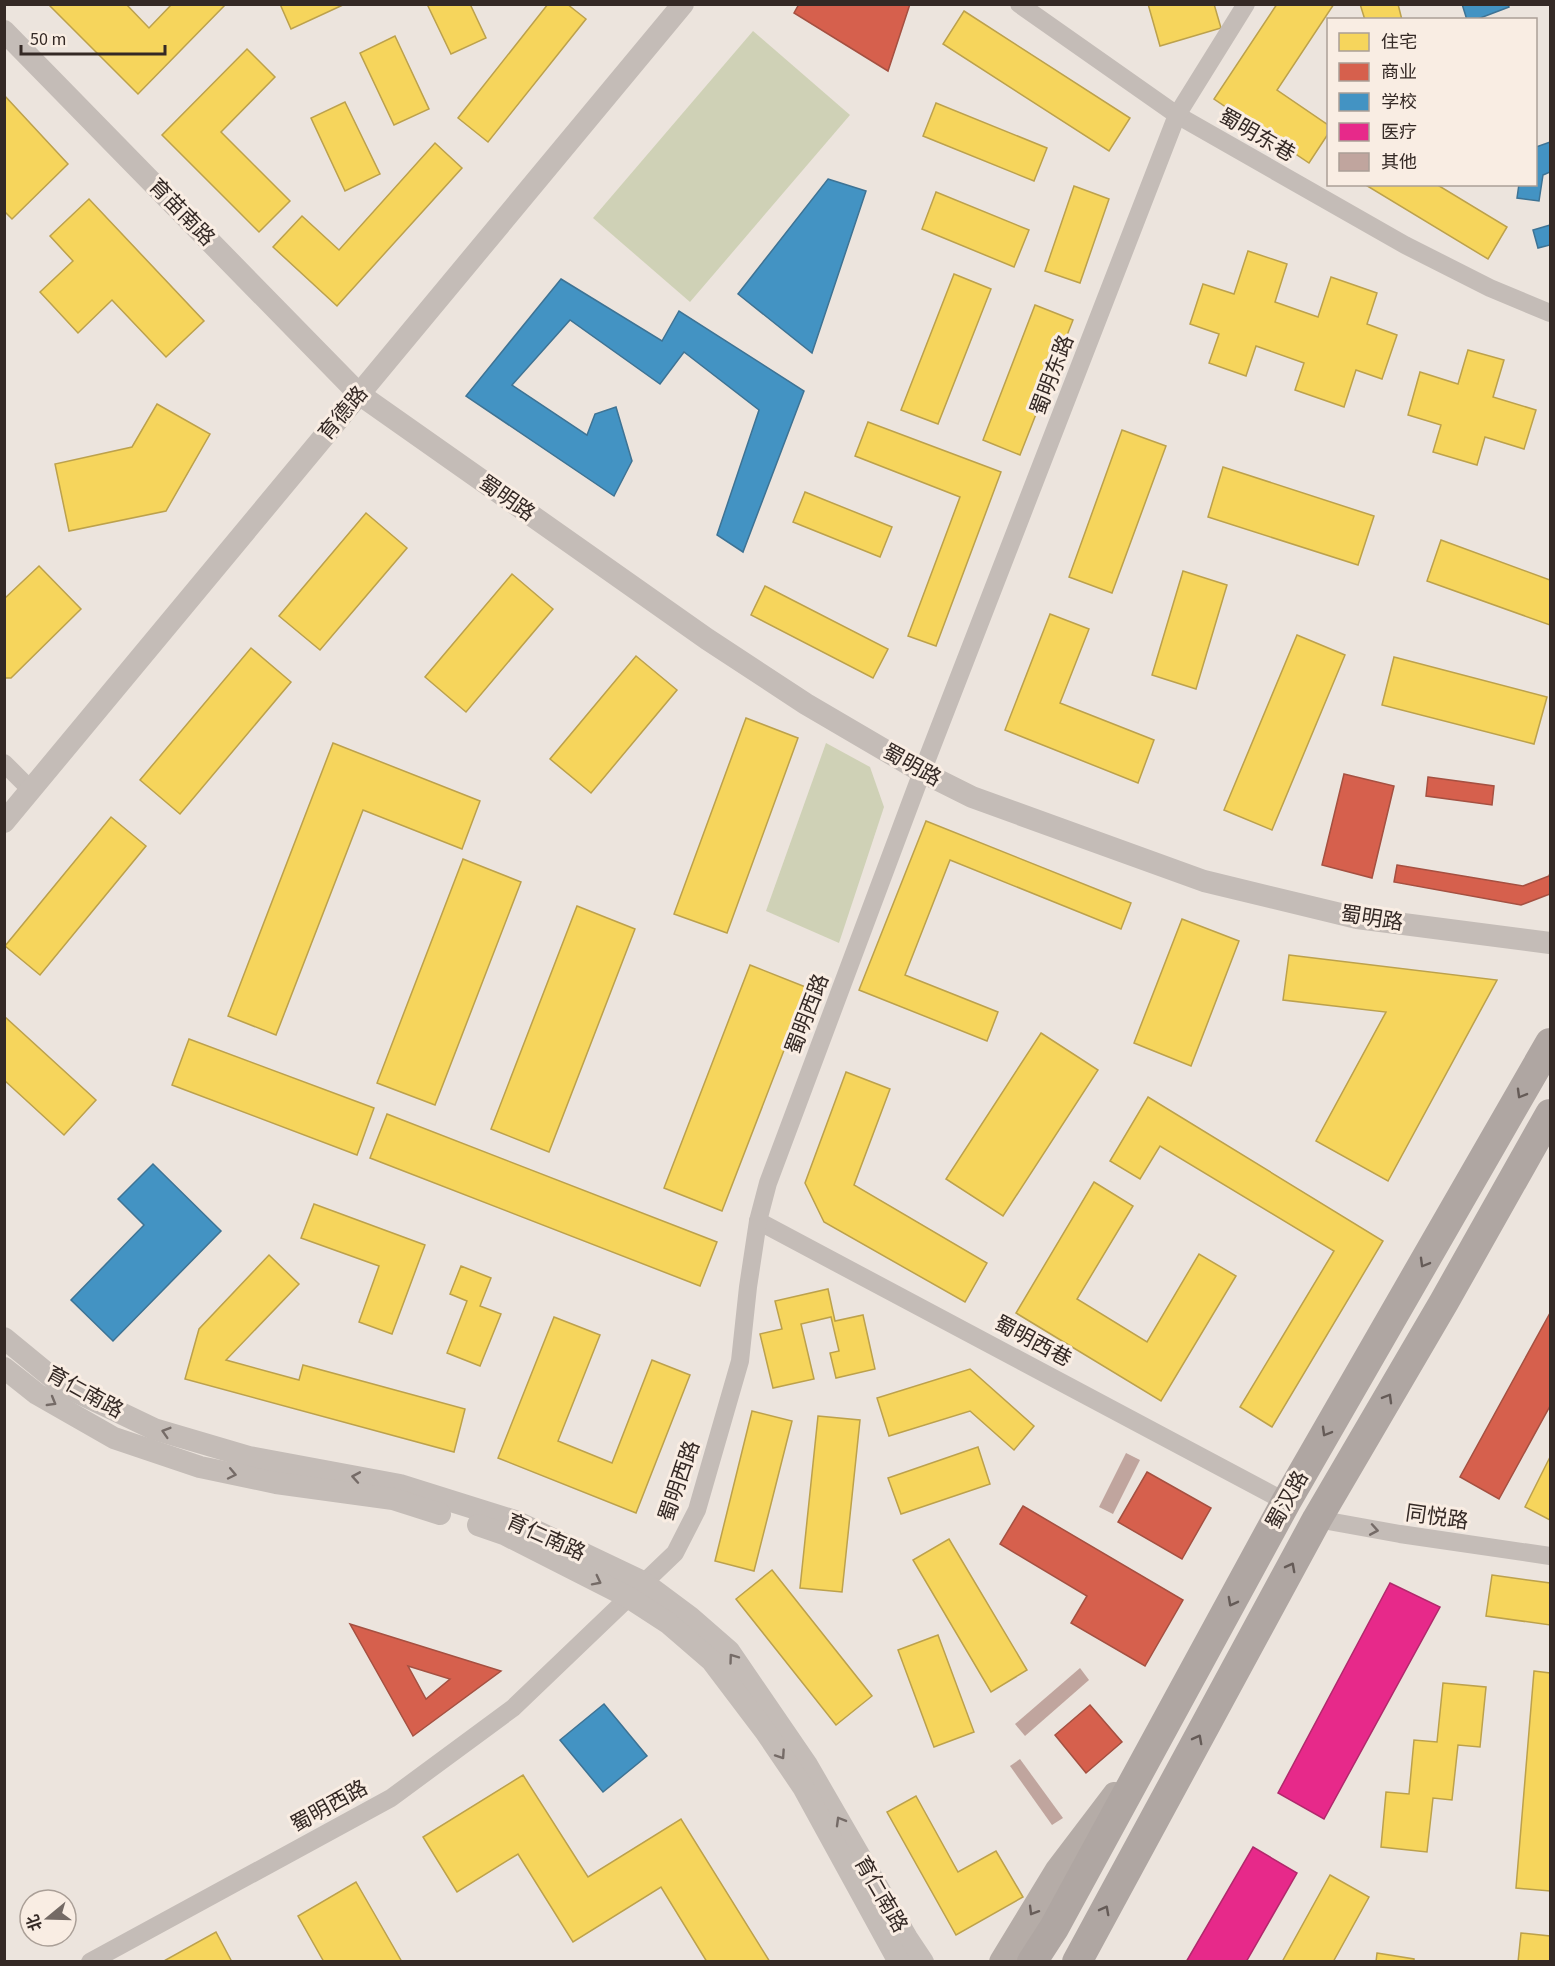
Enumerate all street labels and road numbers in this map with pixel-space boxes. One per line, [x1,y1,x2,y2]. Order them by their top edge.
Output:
street label: 蜀明东巷 [1213,101,1301,169]
street label: 育苗南路 [142,171,222,253]
street label: 蜀明东路 [1023,330,1081,420]
street label: 育德路 [311,379,375,447]
street label: 蜀明路 [473,468,541,528]
street label: 蜀明路 [877,737,947,793]
street label: 蜀明路 [1339,898,1405,938]
street label: 蜀明西路 [778,969,836,1059]
street label: 蜀明西巷 [989,1308,1077,1374]
street label: 育仁南路 [41,1359,129,1425]
street label: 蜀明西路 [651,1436,707,1526]
street label: 蜀汉路 [1259,1465,1315,1535]
street label: 同悦路 [1404,1498,1470,1536]
street label: 育仁南路 [502,1506,590,1568]
street label: 蜀明西路 [285,1773,373,1839]
street label: 育仁南路 [847,1850,915,1938]

